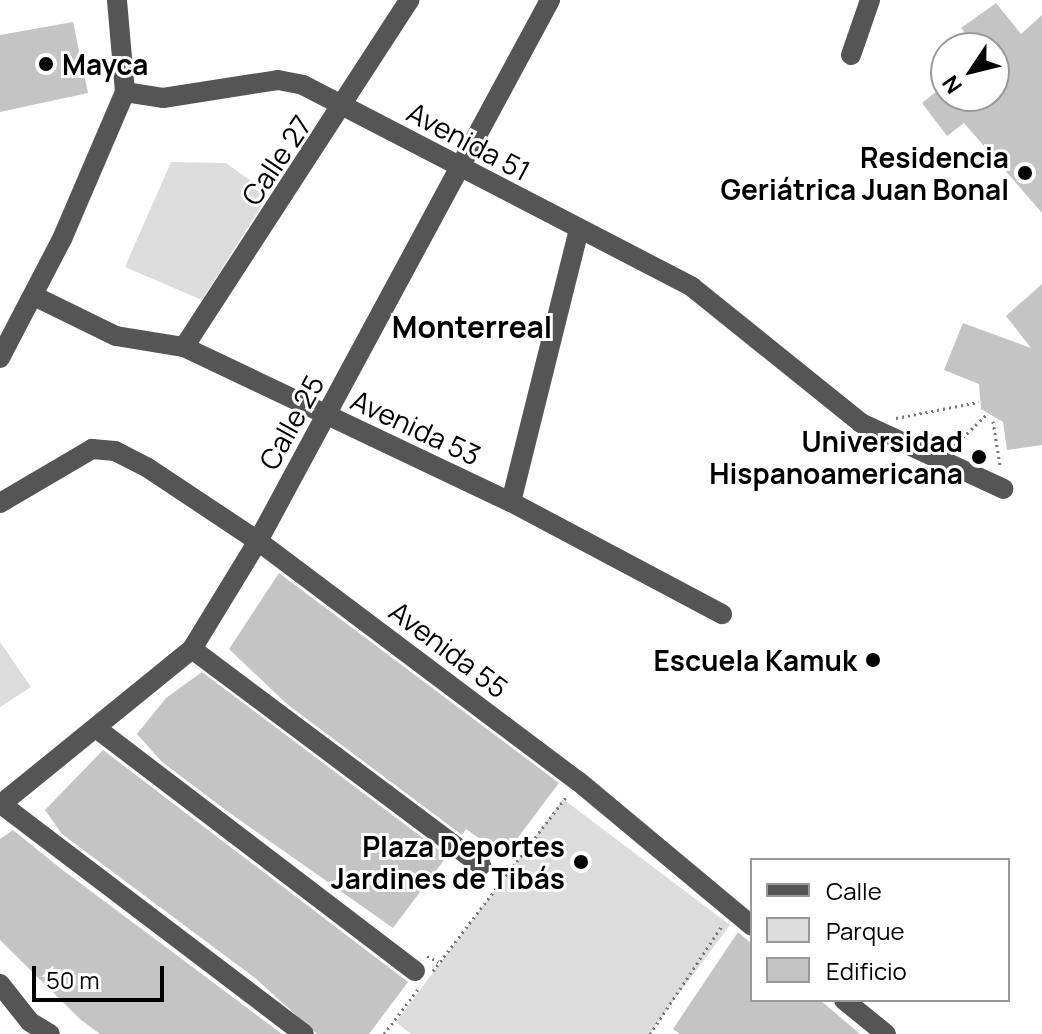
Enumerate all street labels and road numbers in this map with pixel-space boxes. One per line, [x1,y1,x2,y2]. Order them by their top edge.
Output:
street label: Avenida 51 [402,95,536,187]
street label: Calle 27 [234,109,318,211]
street label: Calle 25 [251,369,331,475]
street label: Avenida 53 [346,382,486,472]
street label: Avenida 55 [383,594,515,704]

